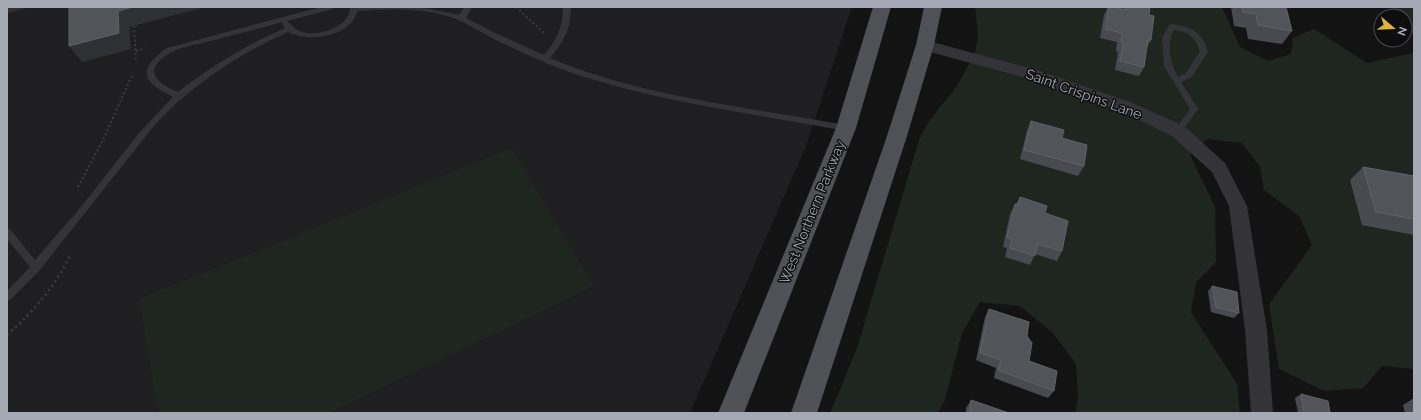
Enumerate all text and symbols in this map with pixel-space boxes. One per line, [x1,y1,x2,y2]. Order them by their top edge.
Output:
north arrow [1373,8,1413,48]
text: N [1394,25,1409,37]
street label: Saint Crispins Lane [1024,66,1144,122]
street label: West Northern Parkway [776,138,848,286]

